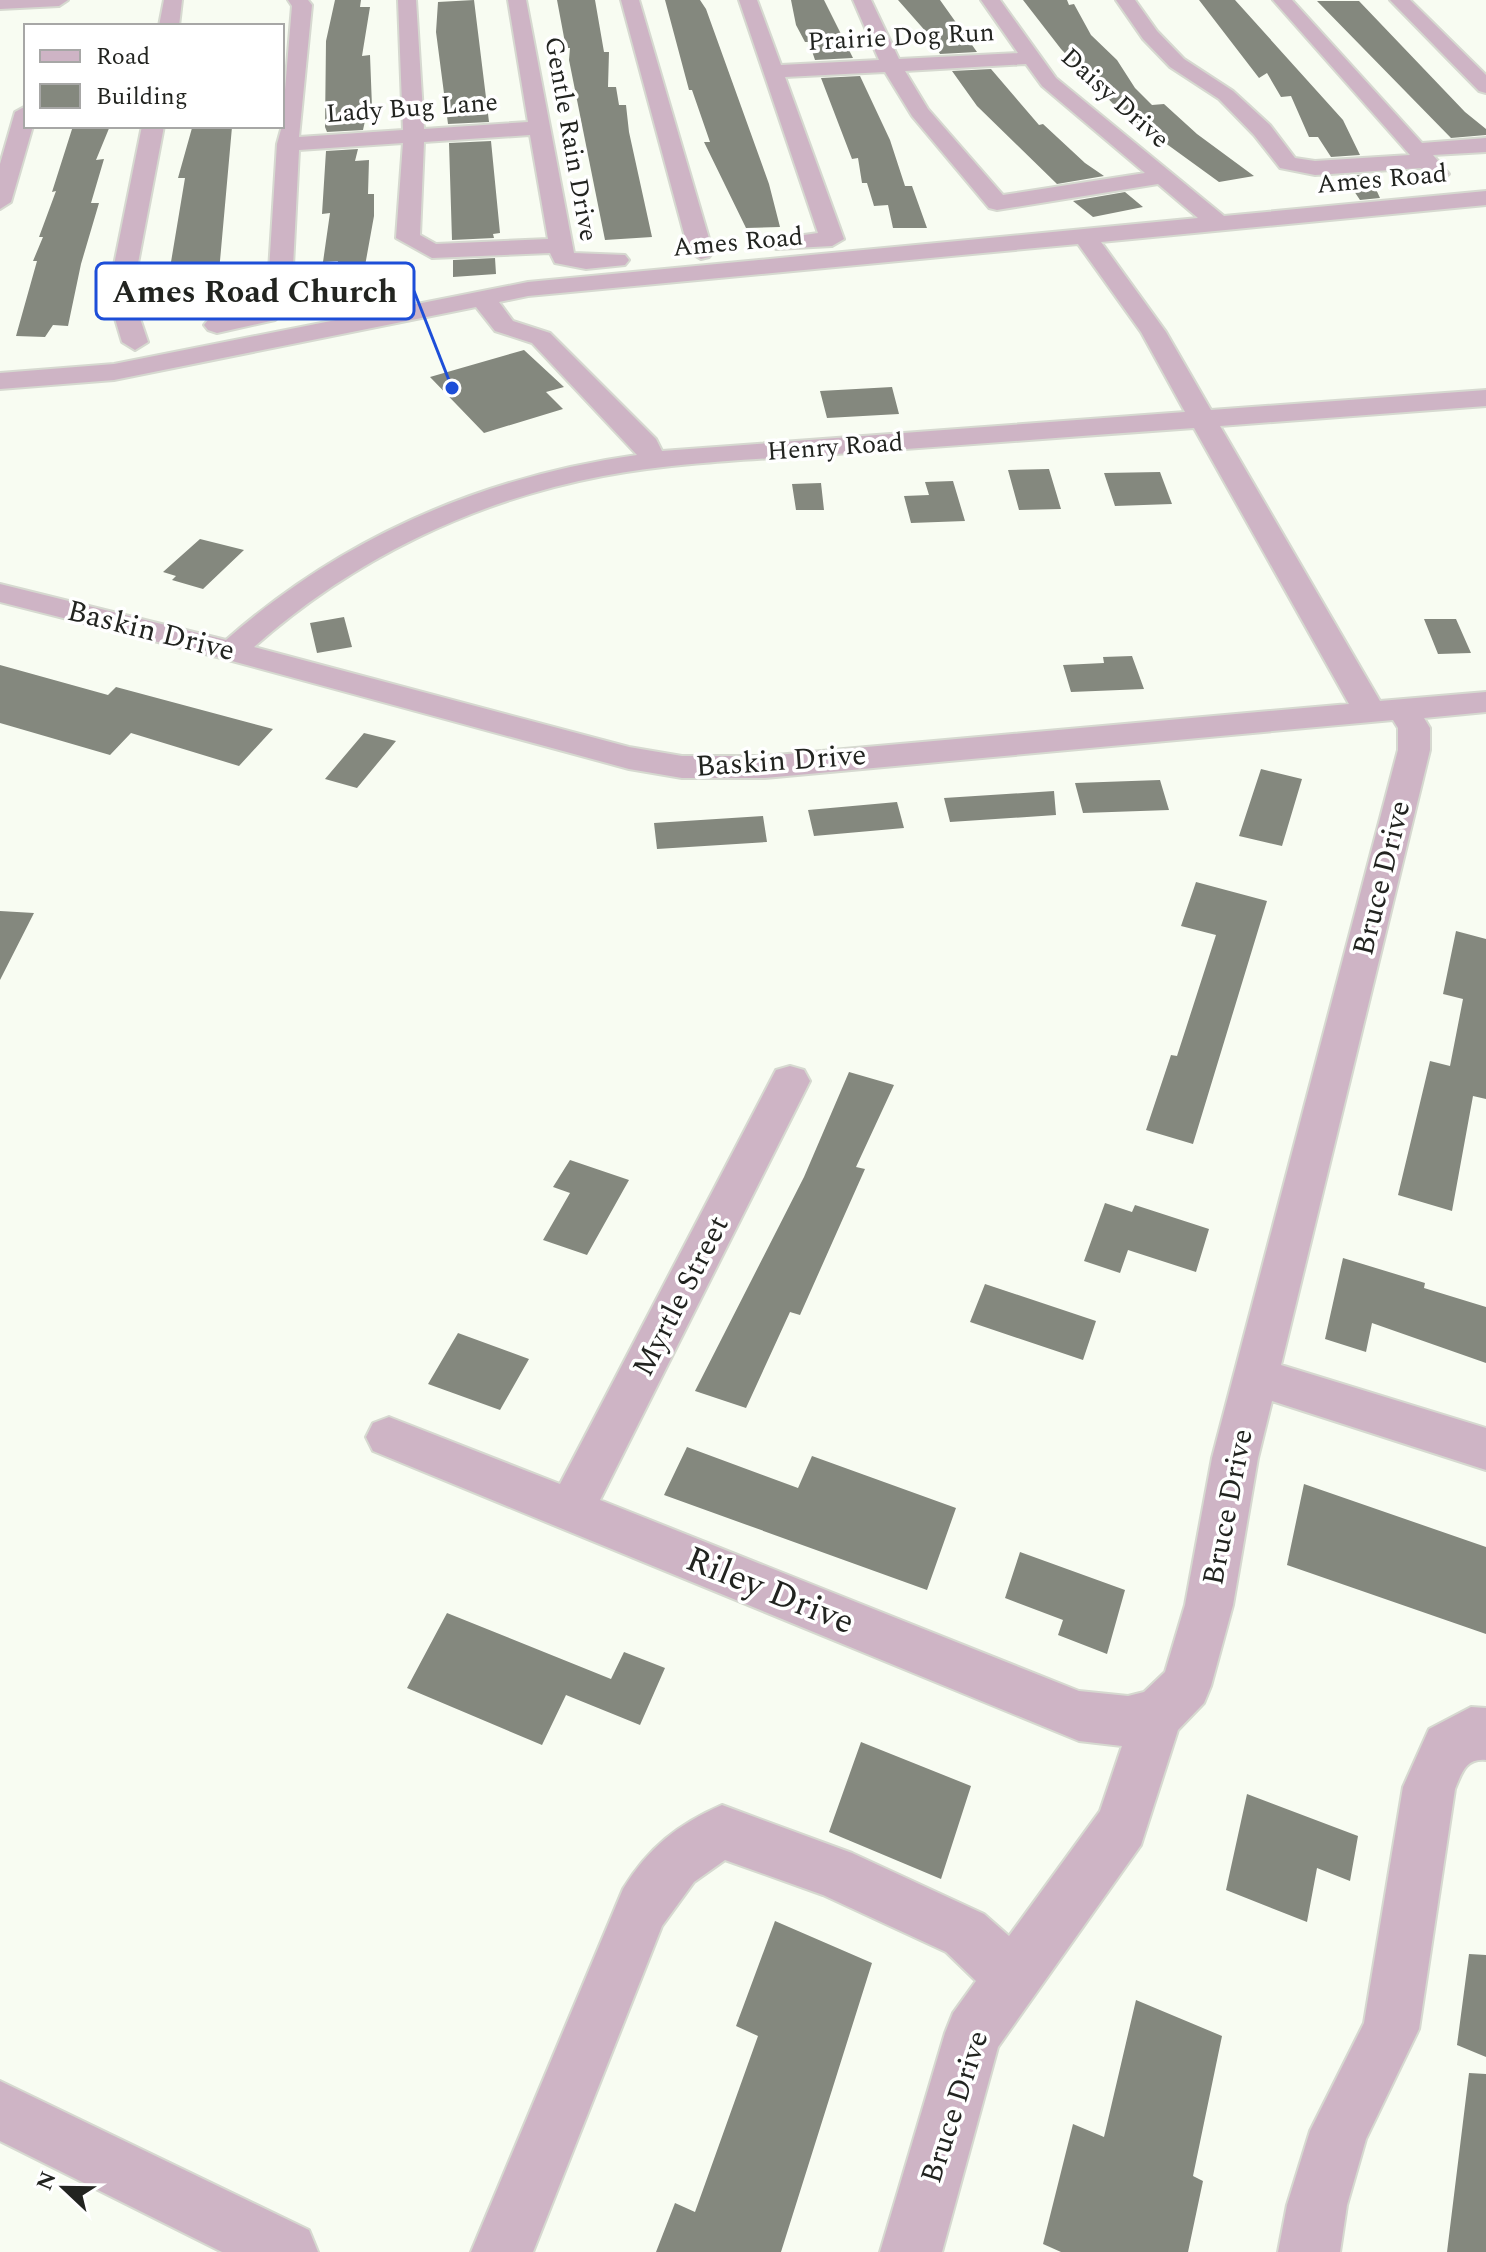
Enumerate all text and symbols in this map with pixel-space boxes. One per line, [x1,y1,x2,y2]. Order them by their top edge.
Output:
street label: Prairie Dog Run [807,12,995,62]
legend [24,24,284,128]
street label: Gentle Rain Drive [533,33,609,245]
street label: Daisy Drive [1051,38,1179,158]
text: Road [96,39,150,75]
text: Building [96,79,188,115]
street label: Lady Bug Lane [325,82,499,134]
street label: Ames Road [1315,153,1449,205]
street label: Ames Road [671,216,805,268]
callout: Ames Road Church [96,263,414,319]
text: Ames Road Church [112,268,398,317]
street label: Henry Road [765,422,905,472]
street label: Baskin Drive [62,588,240,674]
street label: Baskin Drive [694,732,868,790]
street label: Bruce Drive [1341,796,1423,960]
street label: Myrtle Street [621,1207,741,1385]
street label: Bruce Drive [1190,1425,1266,1589]
street label: Riley Drive [677,1532,863,1650]
street label: Bruce Drive [909,2025,1001,2189]
north arrow [24,2148,104,2228]
text: N [28,2167,66,2196]

